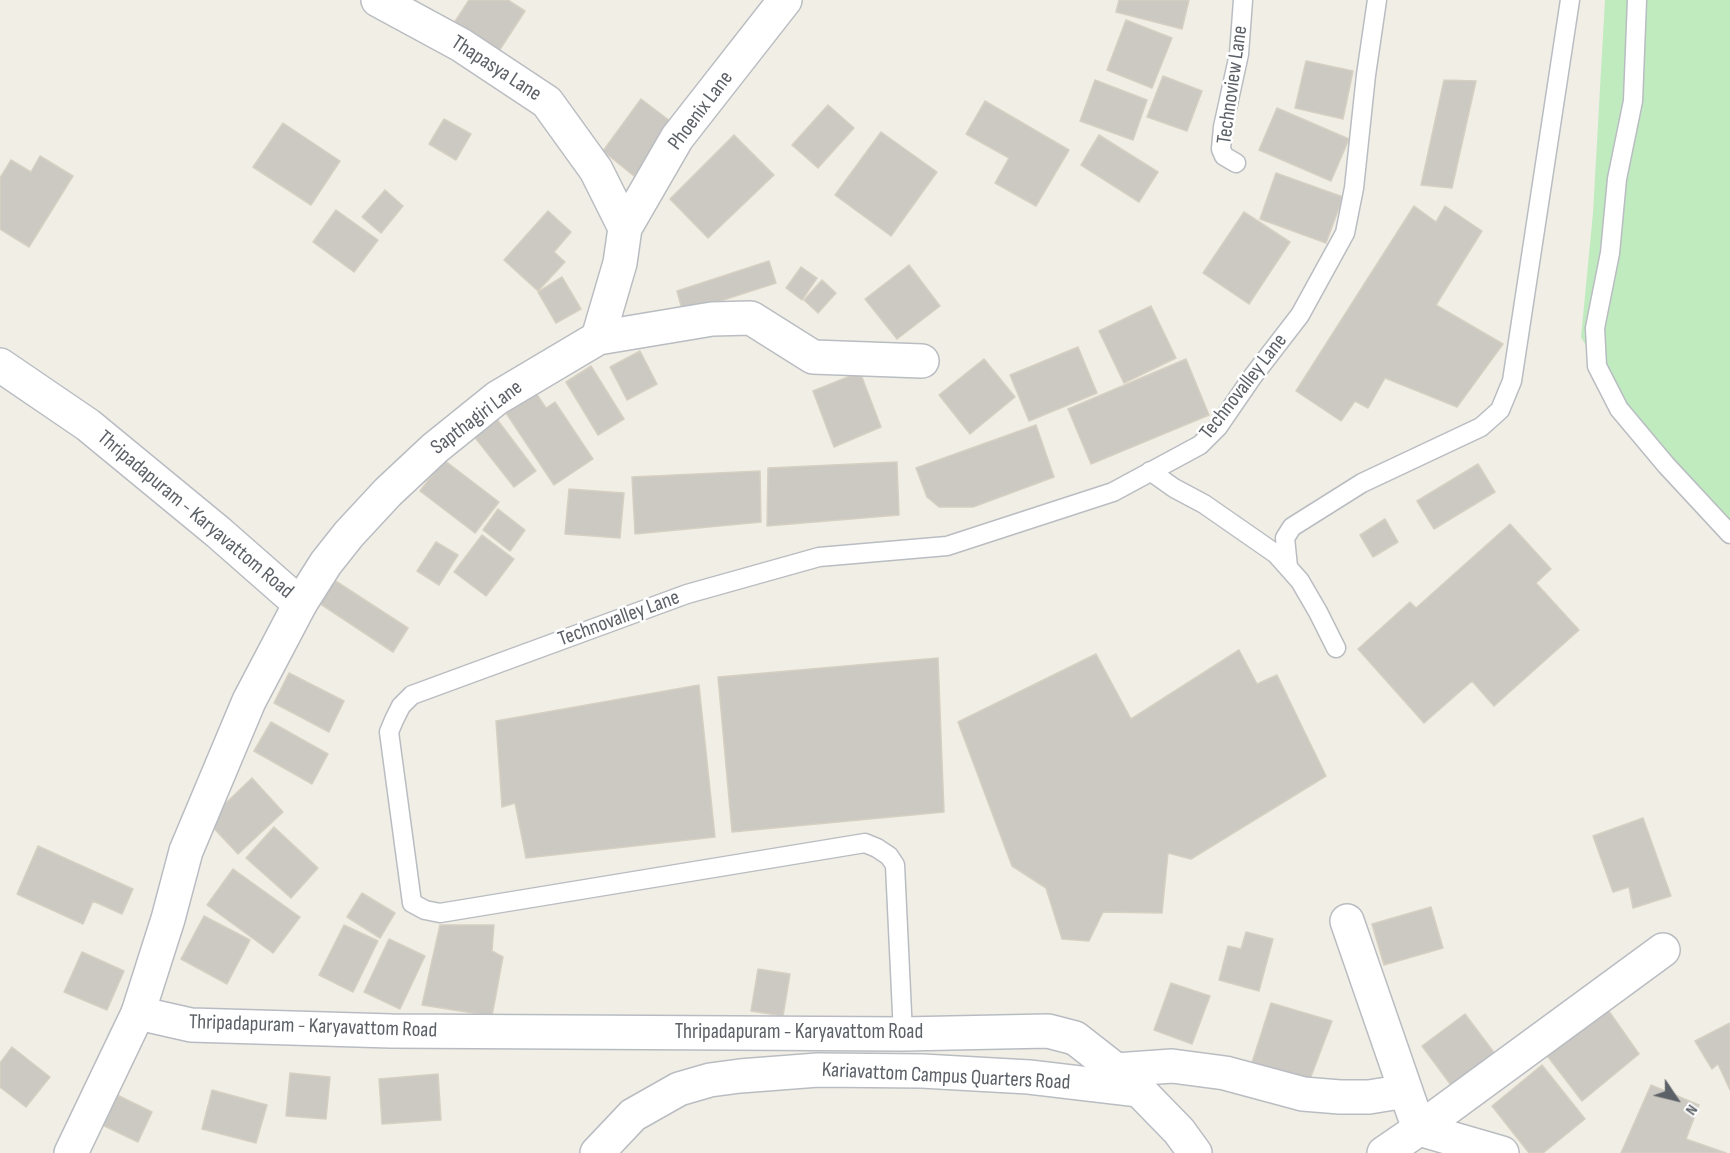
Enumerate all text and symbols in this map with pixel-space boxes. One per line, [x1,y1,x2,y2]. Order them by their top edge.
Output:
street label: Technoview Lane [1212,24,1254,146]
street label: Thapasya Lane [446,31,546,107]
street label: Phoenix Lane [663,67,739,155]
street label: Technovalley Lane [1195,329,1293,445]
street label: Sapthagiri Lane [426,375,528,461]
street label: Thripadapuram - Karyavattom Road [92,426,298,604]
street label: Technovalley Lane [555,585,683,653]
street label: Thripadapuram - Karyavattom Road [188,1010,438,1044]
street label: Thripadapuram - Karyavattom Road [675,1020,923,1046]
street label: Kariavattom Campus Quarters Road [821,1058,1071,1096]
north arrow [1646,1069,1706,1129]
text: N [1681,1101,1701,1119]

